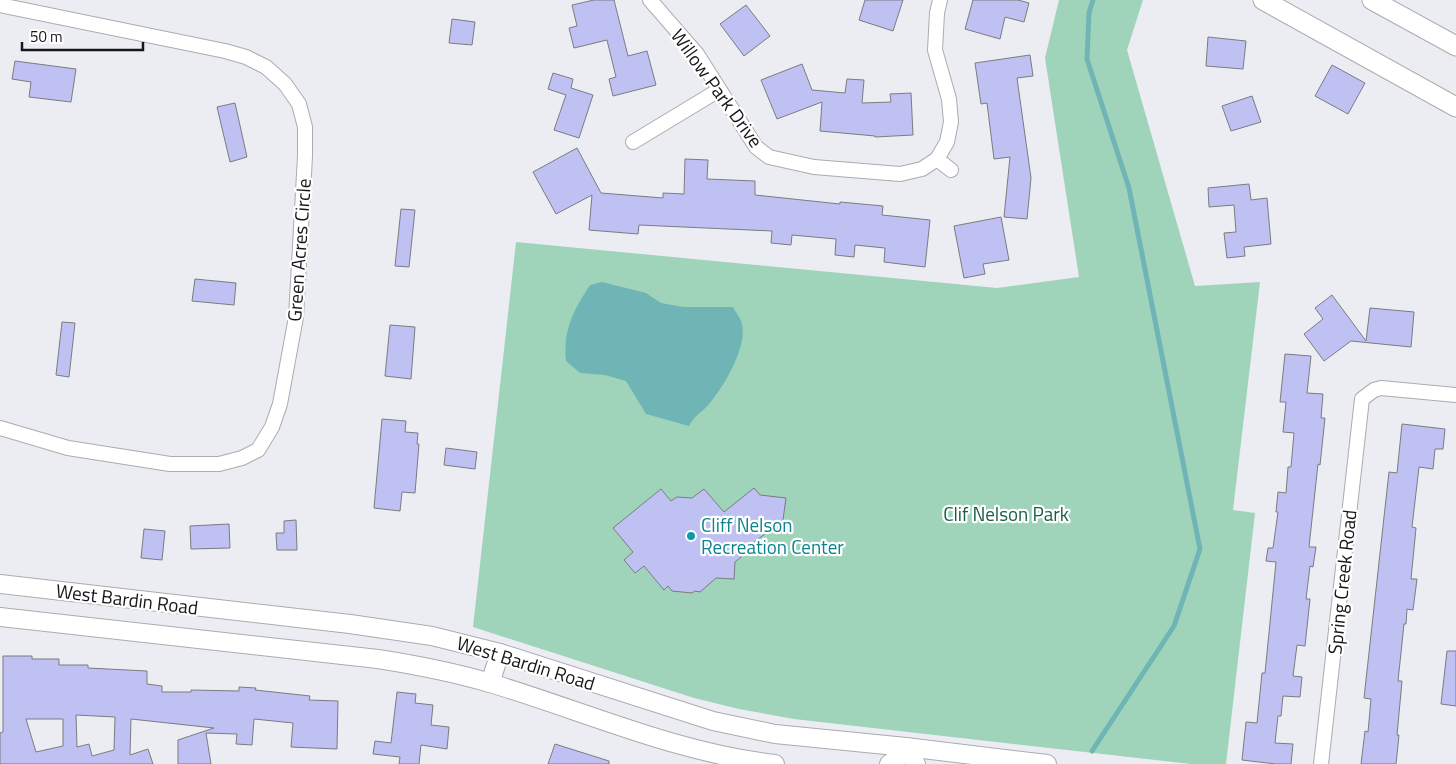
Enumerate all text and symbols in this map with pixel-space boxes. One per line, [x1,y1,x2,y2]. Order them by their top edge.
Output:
scale bar [22,20,144,52]
street label: Willow Park Drive [664,22,770,153]
text: 50 m [30,25,63,48]
street label: Green Acres Circle [279,177,318,322]
park label: Clif Nelson Park [943,499,1069,528]
street label: Spring Creek Road [1319,508,1364,656]
place label: Cliff Nelson Recreation Center [701,510,844,561]
marker: Cliff Nelson Recreation Center [685,530,697,542]
street label: West Bardin Road [54,575,200,622]
street label: West Bardin Road [454,628,599,697]

